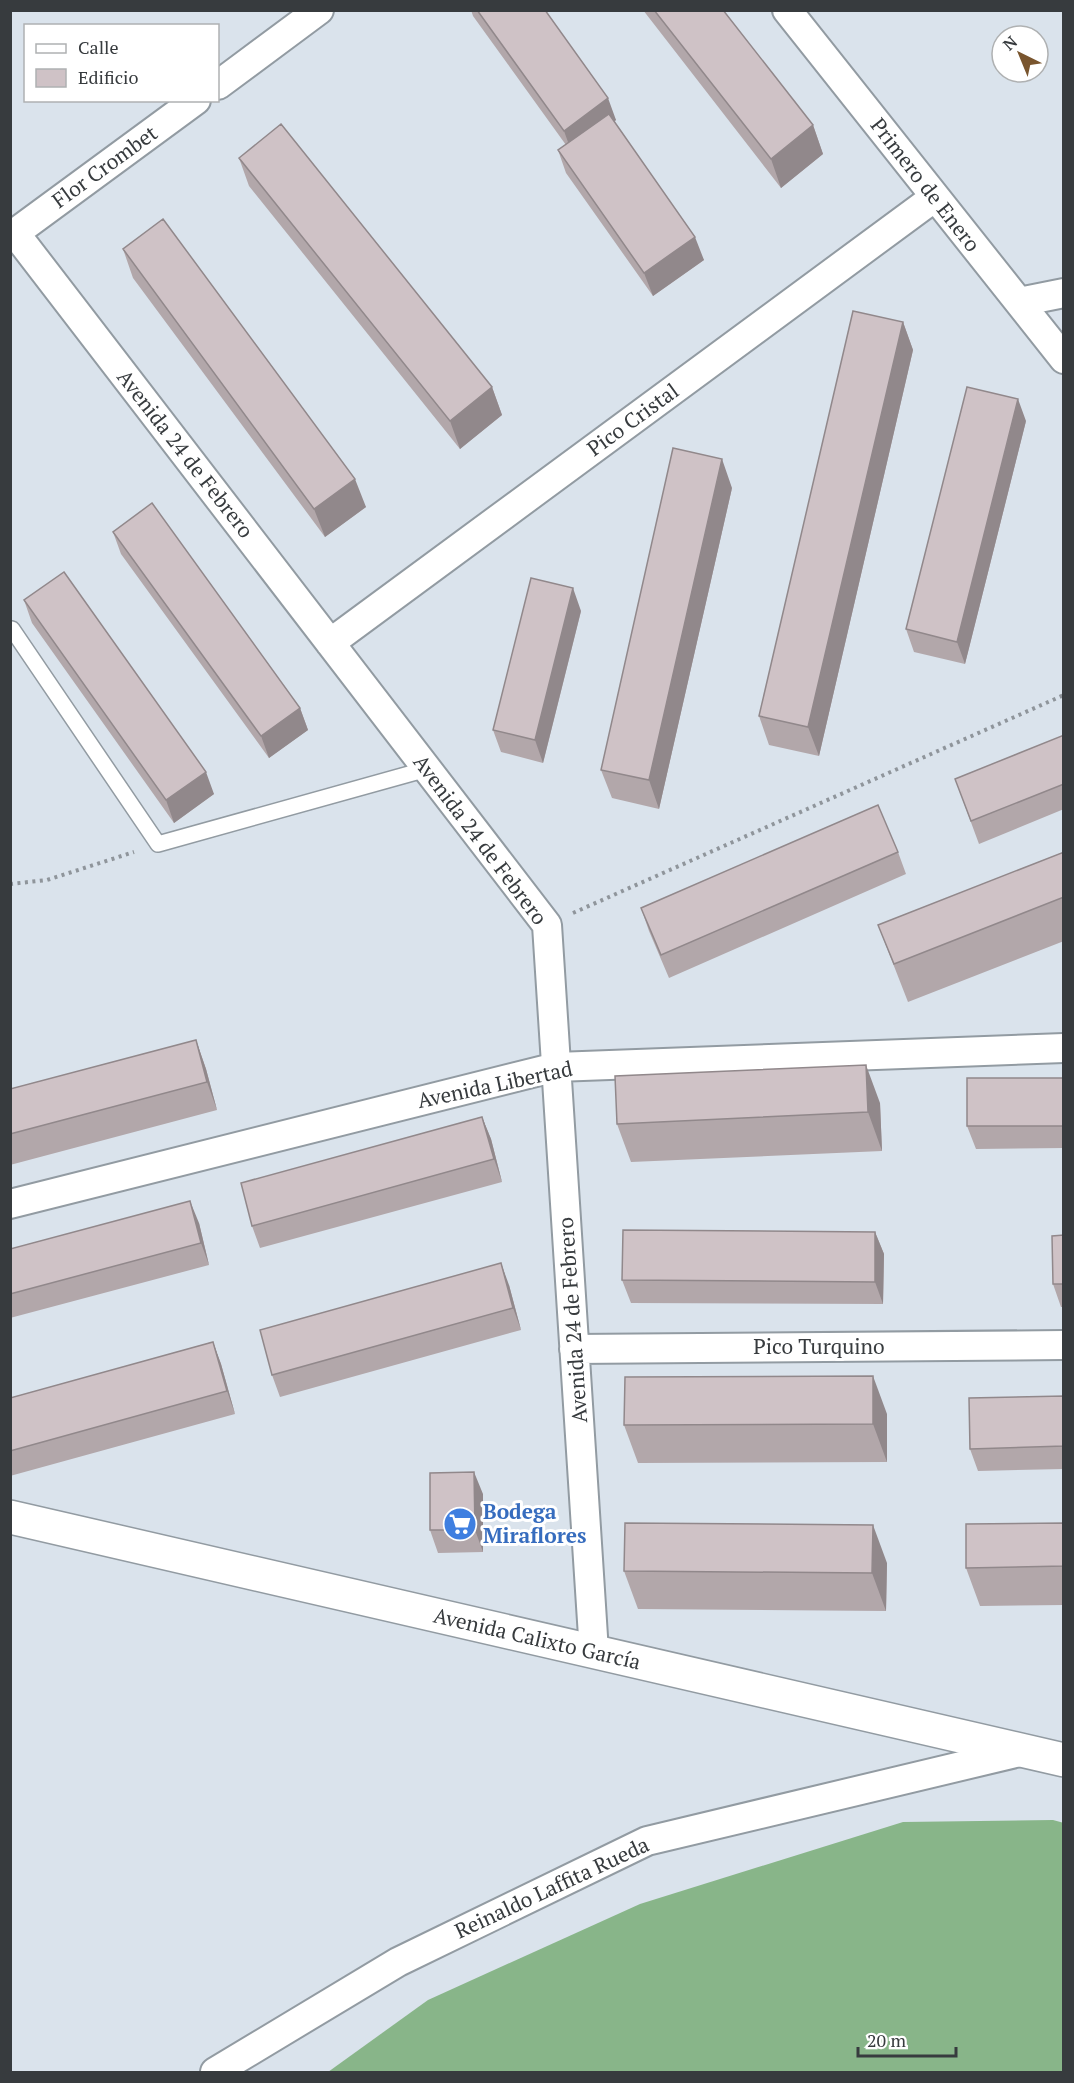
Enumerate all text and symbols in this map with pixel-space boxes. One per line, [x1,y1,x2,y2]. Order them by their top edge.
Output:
legend [24,24,219,102]
north arrow [990,24,1050,84]
text: N [998,31,1022,55]
text: Calle [78,35,119,59]
text: Edificio [78,65,138,89]
street label: Primero de Enero [865,112,987,257]
street label: Flor Crombet [46,118,163,214]
street label: Avenida 24 de Febrero [111,363,260,543]
street label: Pico Cristal [581,377,684,462]
street label: Avenida 24 de Febrero [408,749,554,930]
street label: Avenida Libertad [415,1054,575,1114]
street label: Avenida 24 de Febrero [551,1216,593,1424]
street label: Pico Turquino [753,1332,885,1360]
place label: Bodega Miraflores [483,1497,587,1549]
supermarket icon: Bodega Miraflores [442,1506,478,1542]
street label: Avenida Calixto García [431,1601,644,1676]
street label: Reinaldo Laffita Rueda [450,1830,654,1944]
scale bar [858,2020,956,2058]
text: 20 m [867,2028,907,2052]

